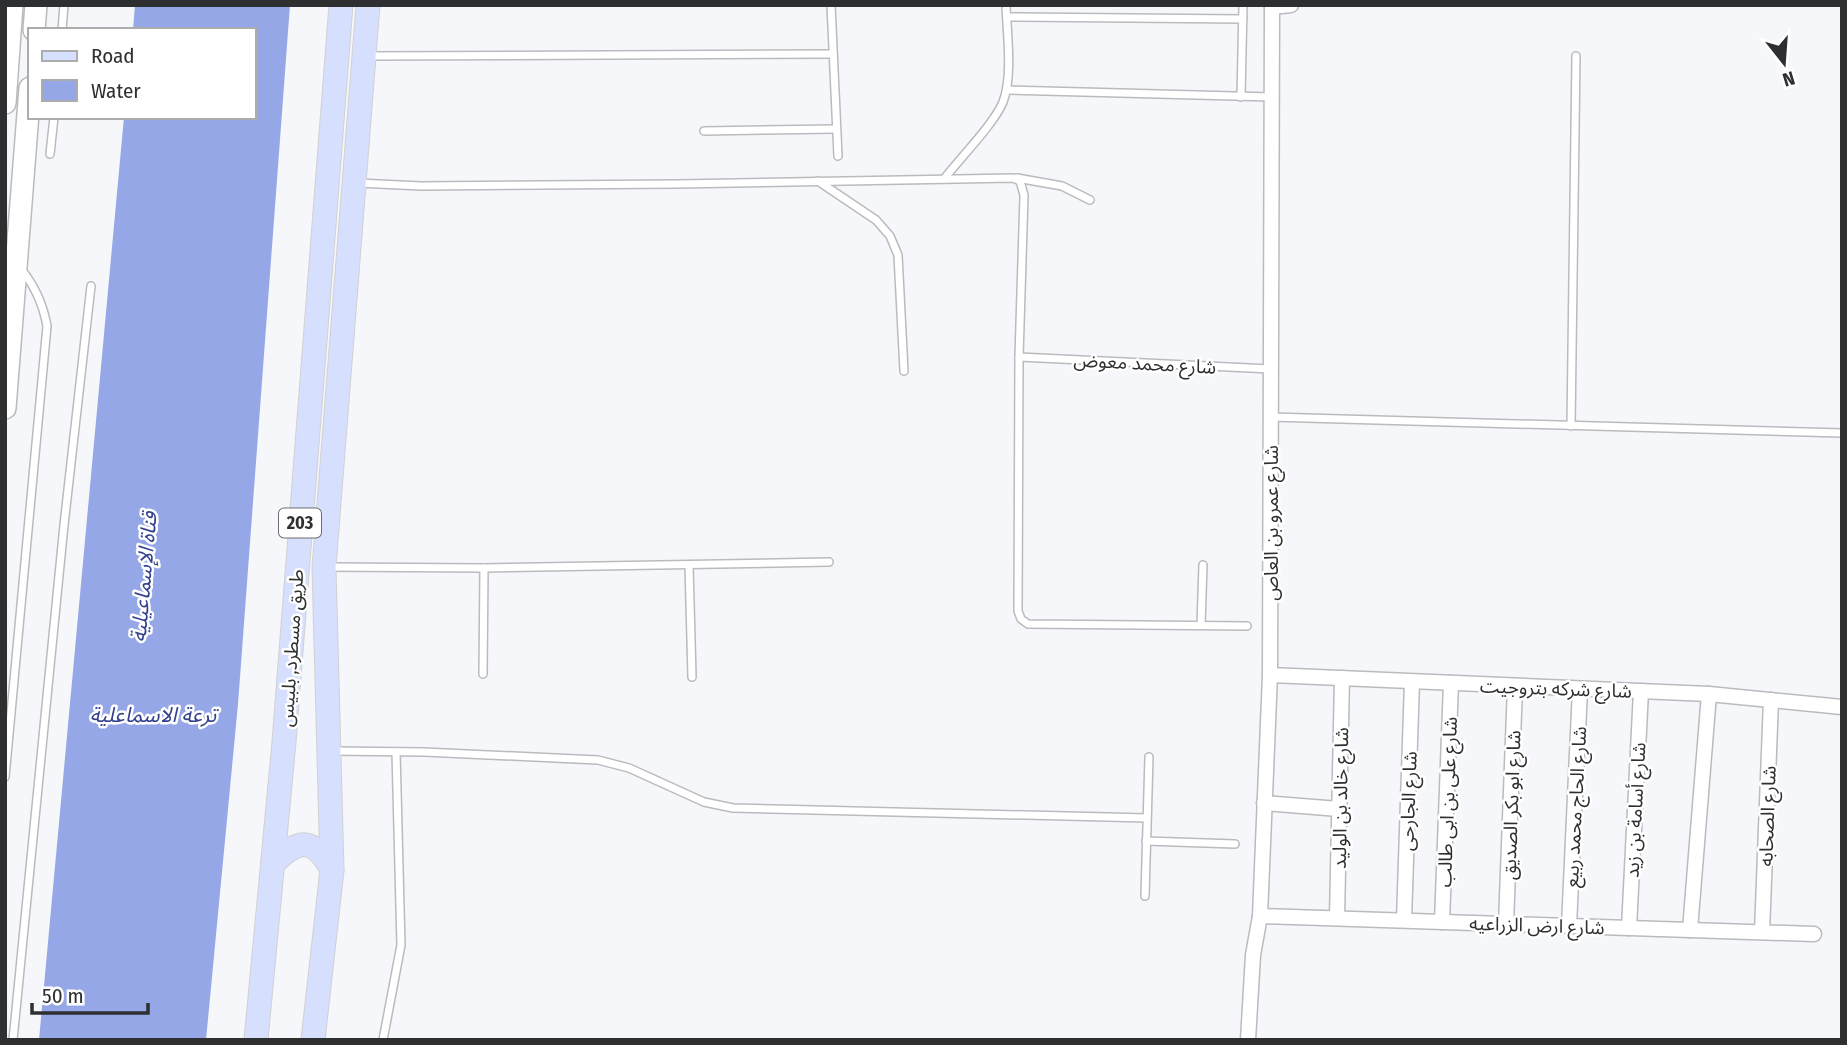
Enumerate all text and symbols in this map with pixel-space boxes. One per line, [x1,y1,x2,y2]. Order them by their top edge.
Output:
legend [28,28,256,119]
north arrow [1749,28,1819,98]
text: Road [91,43,135,69]
text: N [1780,66,1798,91]
text: Water [91,78,141,104]
street label: شارع محمد معوض [1073,348,1217,381]
street label: شارع عمرو بن العاص [1260,445,1285,601]
road number: 203 [279,508,321,538]
water label: قناة الإسماعيلية [125,509,164,643]
street label: طريق مسطرد, بلبيس [275,568,308,728]
street label: شارع شركه بتروجيت [1480,674,1632,705]
water label: ترعة الاسماعلية [90,702,219,728]
street label: شارع على بن ابى طالب [1433,716,1464,888]
street label: شارع الحاج محمد ربيع [1560,726,1594,888]
street label: شارع خالد بن الوليد [1328,727,1355,869]
street label: شارع ابو بكر الصديق [1497,730,1528,880]
street label: شارع أسامة بن زيد [1620,742,1653,878]
street label: شارع الجارحى [1395,751,1424,851]
street label: شارع الصحابه [1754,765,1783,867]
street label: شارع ارض الزراعيه [1469,912,1605,941]
scale bar [32,972,147,1016]
text: 50 m [42,983,84,1009]

